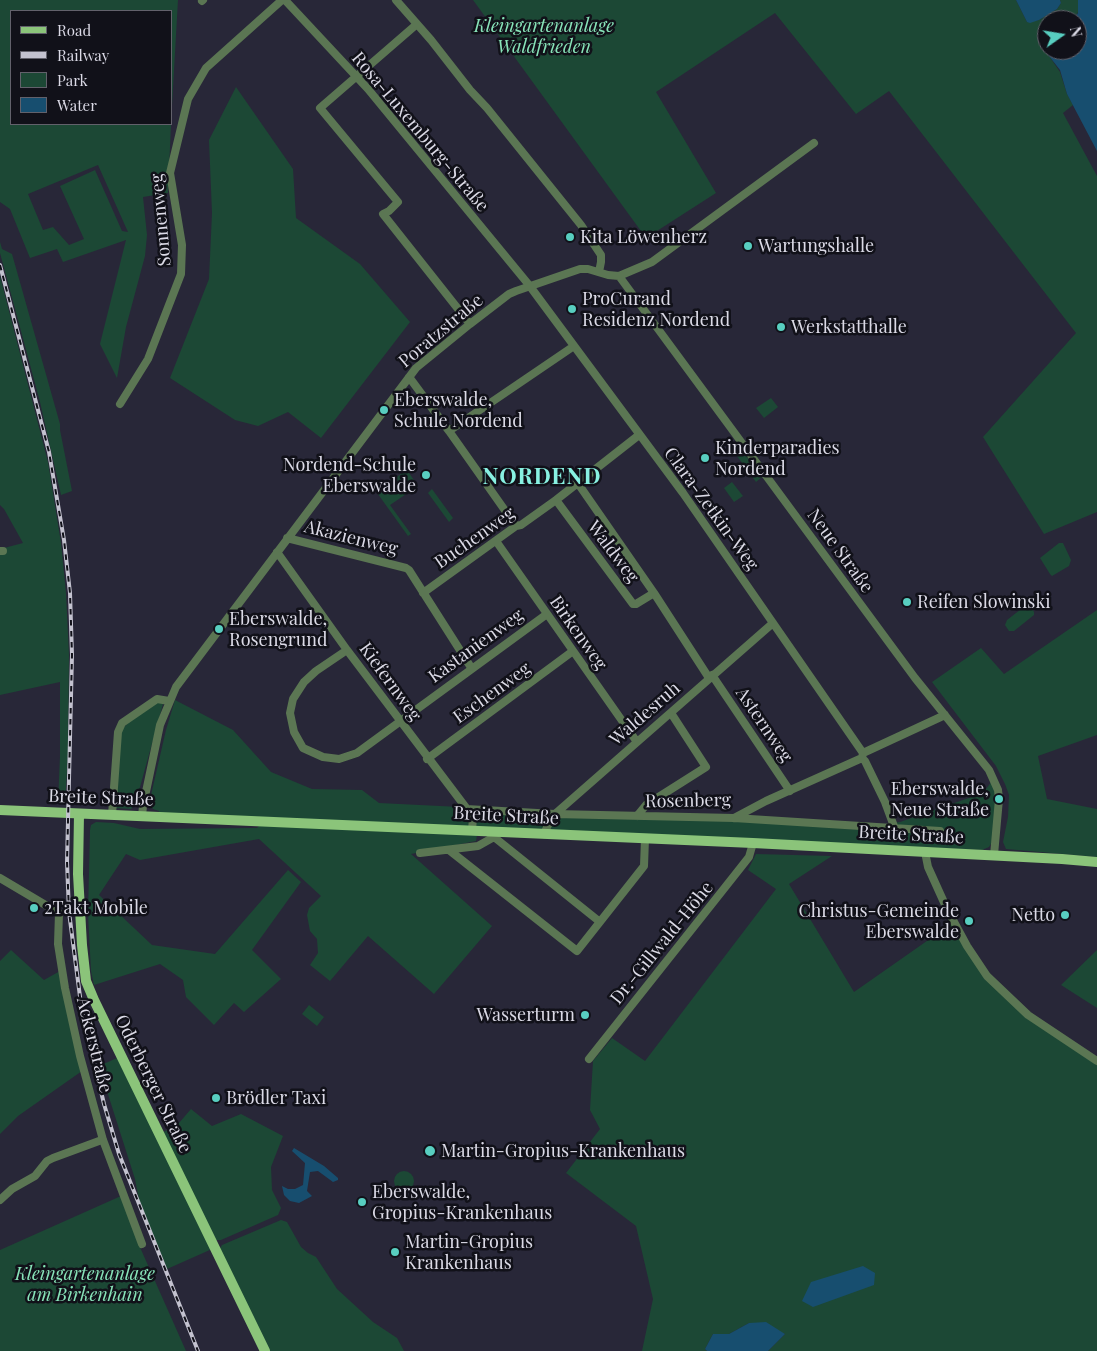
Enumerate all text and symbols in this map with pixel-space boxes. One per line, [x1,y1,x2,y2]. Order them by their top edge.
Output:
legend [10,10,172,125]
north arrow [1037,10,1087,60]
park label: Kleingartenanlage Waldfrieden [474,15,614,58]
text: Road [57,20,91,40]
text: N [1066,25,1087,39]
text: Railway [57,45,109,65]
street label: Rosa-Luxemburg-Straße [347,48,493,216]
text: Park [57,70,88,90]
text: Water [57,95,97,115]
street label: Sonnenweg [146,173,176,267]
place label: Kita Löwenherz [580,226,707,248]
marker: Kita Löwenherz [564,231,576,243]
place label: Wartungshalle [758,235,874,257]
marker: Wartungshalle [742,240,754,252]
place label: ProCurand Residenz Nordend [582,288,730,330]
street label: Poratzstraße [395,290,487,372]
marker: ProCurand Residenz Nordend [566,303,578,315]
place label: Werkstatthalle [791,316,907,338]
marker: Werkstatthalle [775,321,787,333]
place label: Eberswalde, Schule Nordend [394,389,523,432]
marker: Eberswalde, Schule Nordend [378,404,390,416]
place label: Kinderparadies Nordend [715,437,840,479]
street label: Clara-Zetkin-Weg [659,443,763,575]
marker: Kinderparadies Nordend [699,452,711,464]
place label: Nordend-Schule Eberswalde [283,454,416,496]
district label: NORDEND [482,464,602,490]
marker: Nordend-Schule Eberswalde [420,469,432,481]
street label: Buchenweg [431,502,519,574]
street label: Neue Straße [802,505,878,597]
street label: Akazienweg [302,516,400,560]
street label: Waldweg [583,517,643,587]
place label: Reifen Slowinski [917,591,1051,613]
street label: Birkenweg [545,592,611,674]
marker: Reifen Slowinski [901,596,913,608]
street label: Kastanienweg [424,604,528,688]
place label: Eberswalde, Rosengrund [229,608,327,650]
marker: Eberswalde, Rosengrund [213,623,225,635]
street label: Kiefernweg [354,638,426,726]
street label: Eschenweg [449,658,535,728]
street label: Waldesruh [605,678,685,750]
street label: Asternweg [731,683,797,767]
place label: Eberswalde, Neue Straße [891,778,989,821]
street label: Breite Straße [48,785,154,811]
street label: Rosenberg [645,789,731,813]
marker: Eberswalde, Neue Straße [993,793,1005,805]
street label: Breite Straße [453,802,559,830]
street label: Breite Straße [858,821,964,849]
street label: Dr.-Gillwald-Höhe [606,877,718,1009]
place label: 2Takt Mobile [44,897,148,919]
place label: Christus-Gemeinde Eberswalde [798,900,959,942]
marker: 2Takt Mobile [28,902,40,914]
place label: Netto [1012,904,1055,926]
marker: Netto [1059,909,1071,921]
marker: Christus-Gemeinde Eberswalde [963,915,975,927]
street label: Ackerstraße [72,995,116,1095]
place label: Wasserturm [477,1004,575,1026]
marker: Wasserturm [579,1009,591,1021]
street label: Oderberger Straße [110,1011,196,1157]
place label: Brödler Taxi [226,1087,326,1109]
marker: Brödler Taxi [210,1092,222,1104]
place label: Martin-Gropius-Krankenhaus [441,1140,685,1162]
marker: Martin-Gropius-Krankenhaus [423,1144,437,1158]
place label: Eberswalde, Gropius-Krankenhaus [372,1181,552,1224]
marker: Eberswalde, Gropius-Krankenhaus [356,1196,368,1208]
place label: Martin-Gropius Krankenhaus [405,1231,533,1274]
marker: Martin-Gropius Krankenhaus [389,1246,401,1258]
park label: Kleingartenanlage am Birkenhain [15,1263,155,1306]

